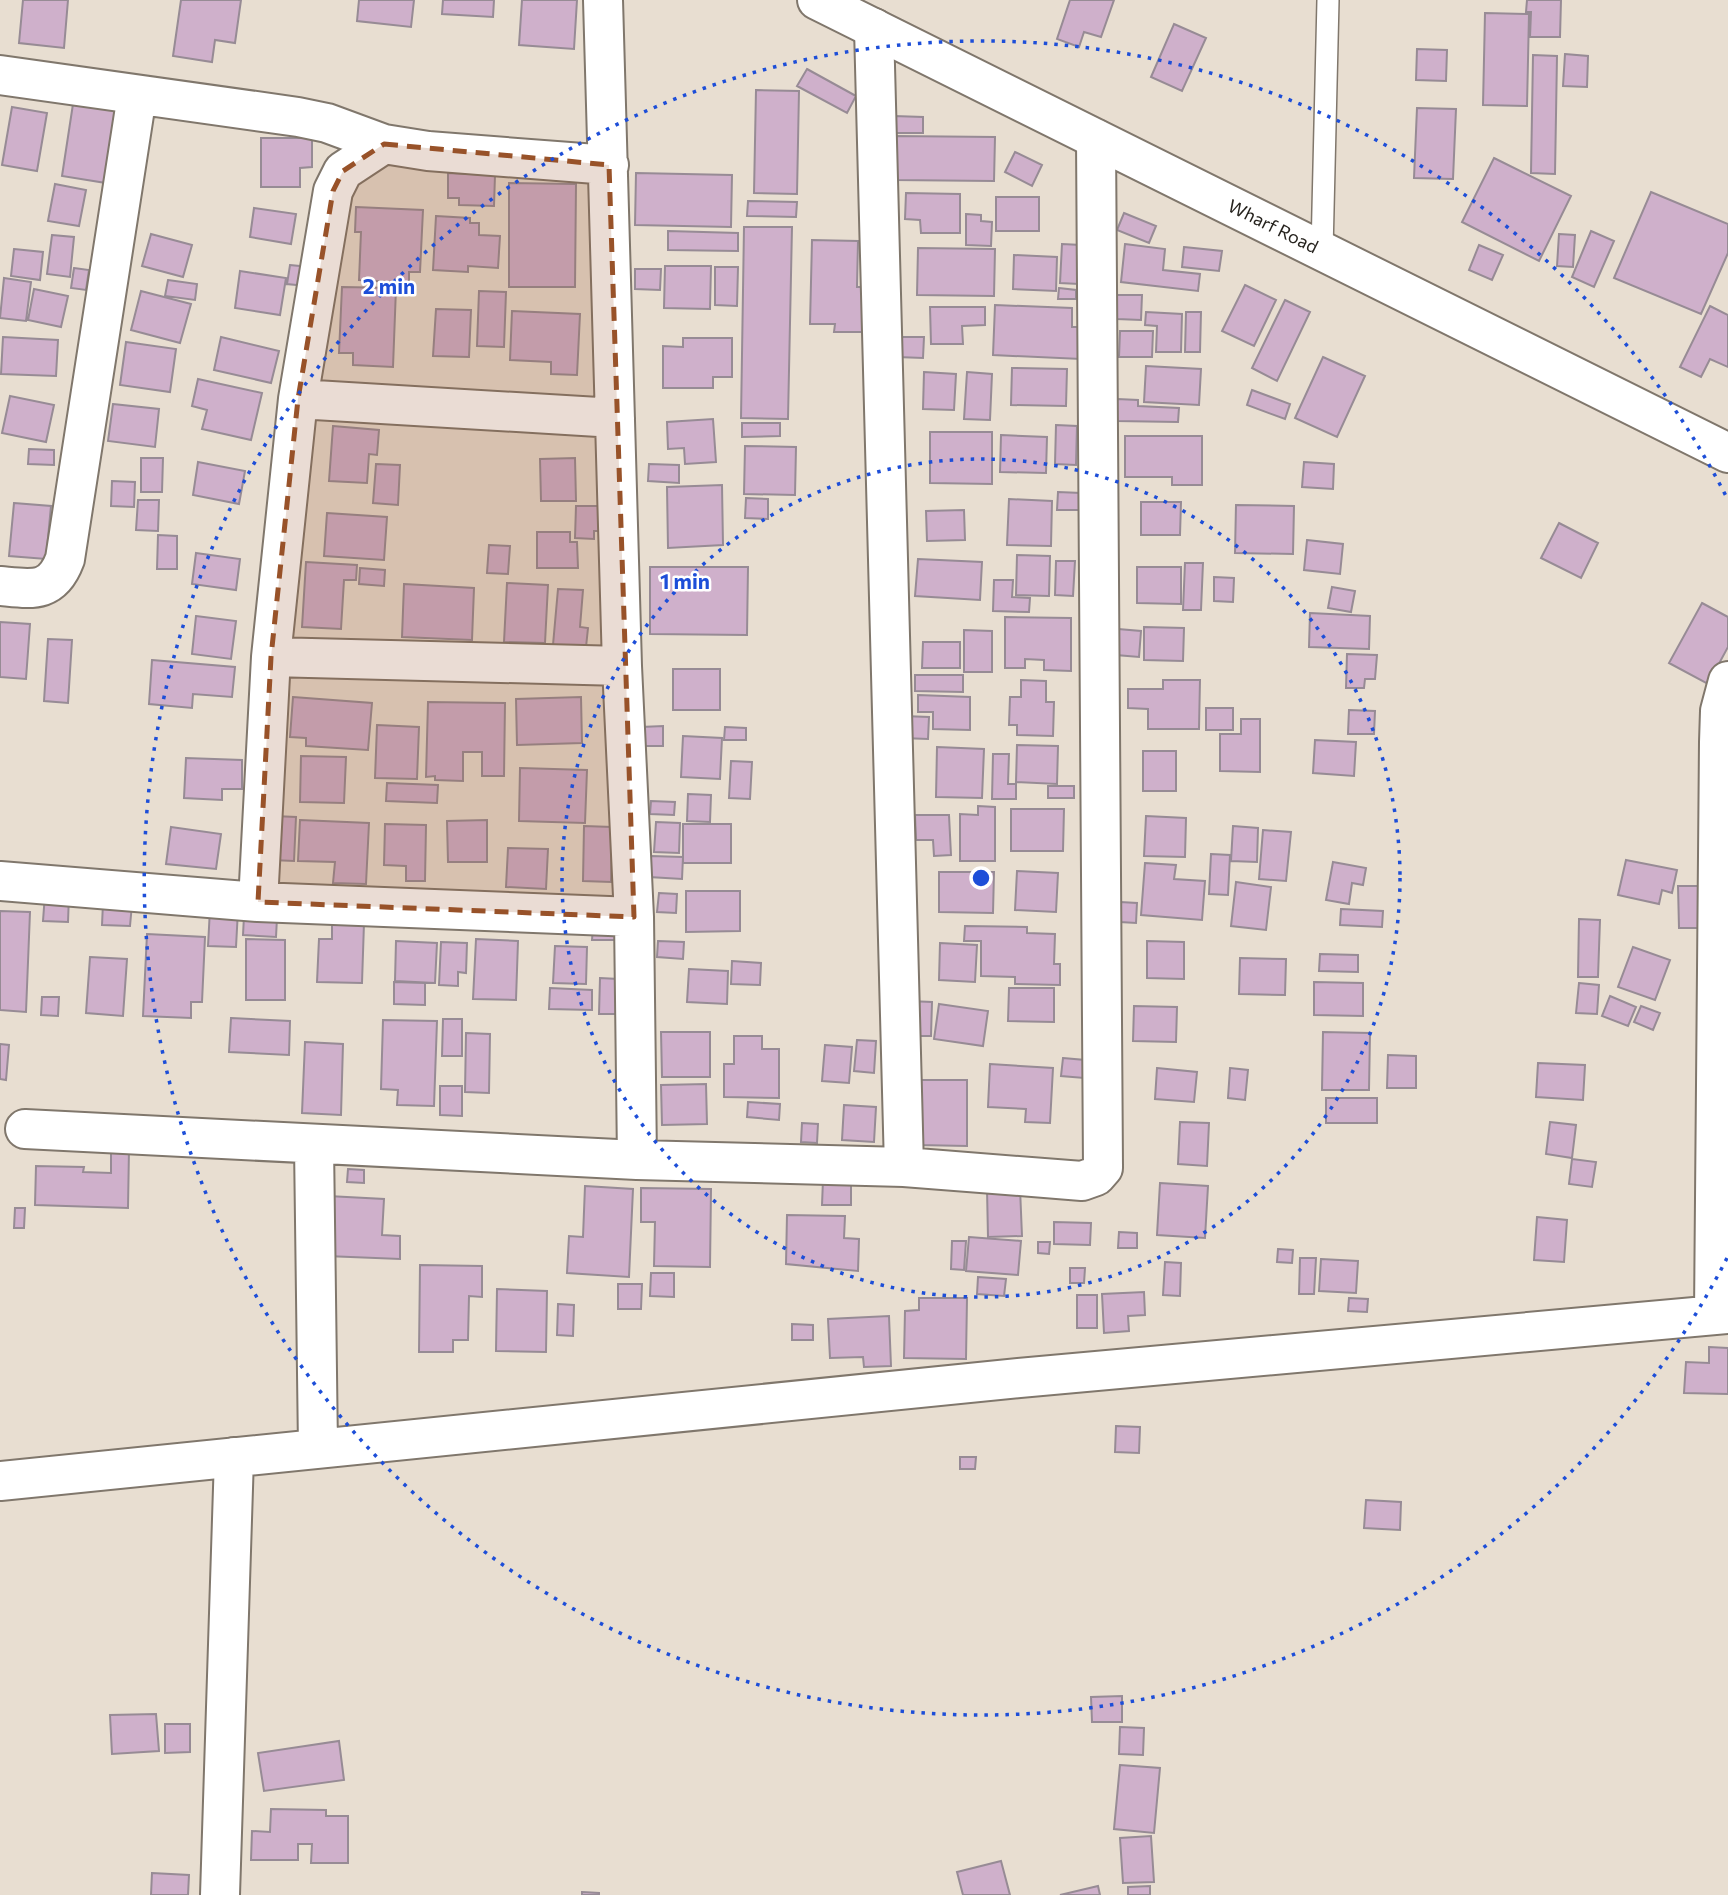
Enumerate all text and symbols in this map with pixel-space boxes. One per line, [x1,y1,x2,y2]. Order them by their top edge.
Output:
street label: Wharf Road [1224,194,1322,257]
text: 2 min [363,273,415,298]
text: 1 min [660,568,710,593]
centre of rings [969,866,993,890]

